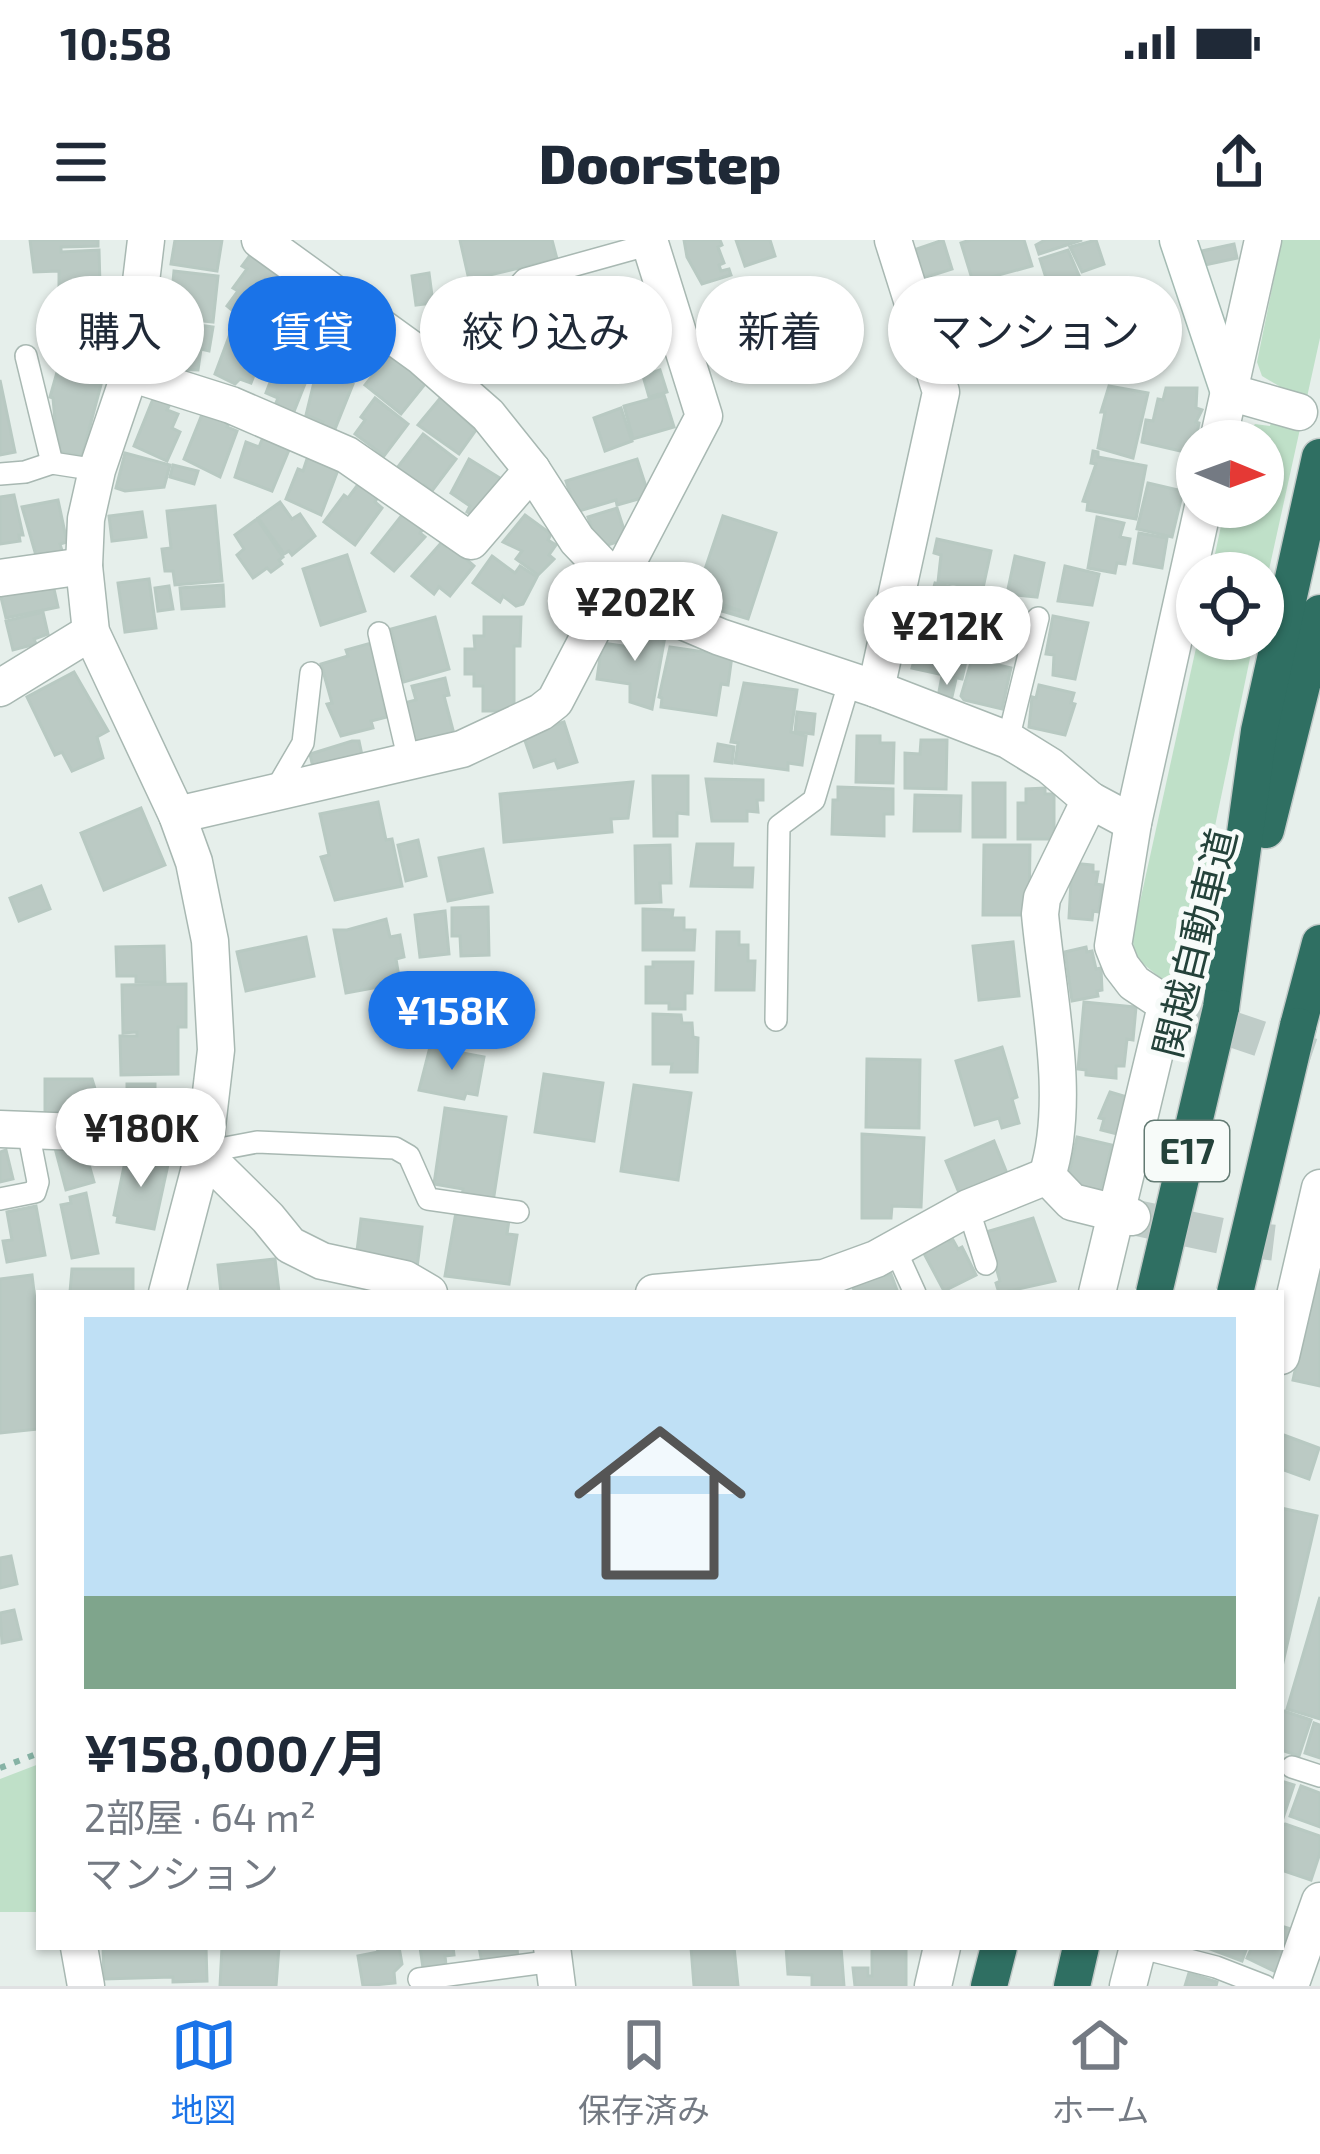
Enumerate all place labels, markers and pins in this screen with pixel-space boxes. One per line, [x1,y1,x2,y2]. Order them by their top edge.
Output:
pin: ¥202K [551,562,719,664]
pin: ¥212K [863,586,1031,688]
pin: ¥158K [368,971,536,1073]
pin: ¥180K [57,1088,225,1190]

